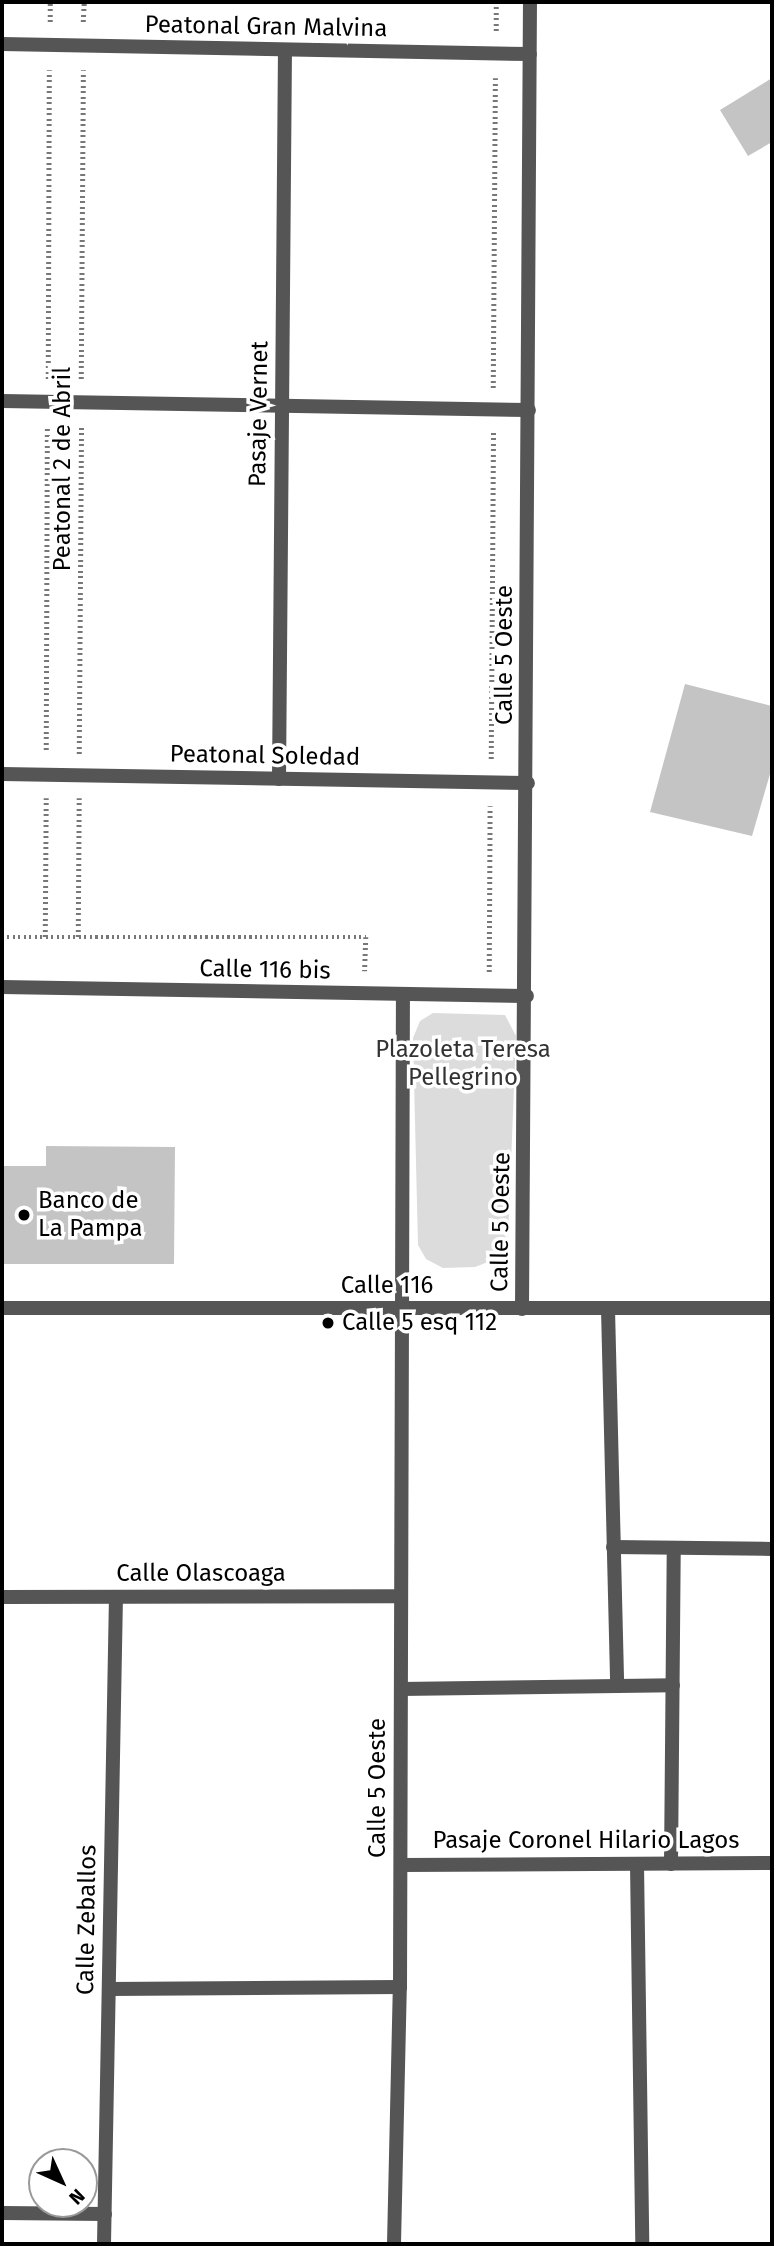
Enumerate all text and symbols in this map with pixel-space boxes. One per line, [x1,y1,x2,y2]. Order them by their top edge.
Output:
street label: Peatonal Gran Malvina [144,10,388,44]
street label: Pasaje Vernet [243,341,275,487]
street label: Peatonal 2 de Abril [49,367,77,571]
street label: Calle 5 Oeste [491,585,519,725]
street label: Peatonal Soledad [169,740,361,772]
street label: Calle 116 bis [199,954,331,986]
park label: Plazoleta Teresa Pellegrino [375,1036,551,1092]
street label: Calle 5 Oeste [485,1152,517,1292]
place label: Banco de La Pampa [38,1187,142,1243]
marker: Banco de La Pampa [16,1207,32,1223]
street label: Calle 116 [341,1272,433,1300]
place label: Calle 5 esq 112 [342,1309,497,1337]
marker: Calle 5 esq 112 [320,1315,336,1331]
street label: Calle Olascoaga [116,1560,286,1588]
street label: Calle 5 Oeste [364,1718,392,1858]
street label: Pasaje Coronel Hilario Lagos [433,1827,739,1855]
street label: Calle Zeballos [71,1845,103,1995]
north arrow [28,2148,98,2218]
text: N [64,2184,89,2209]

